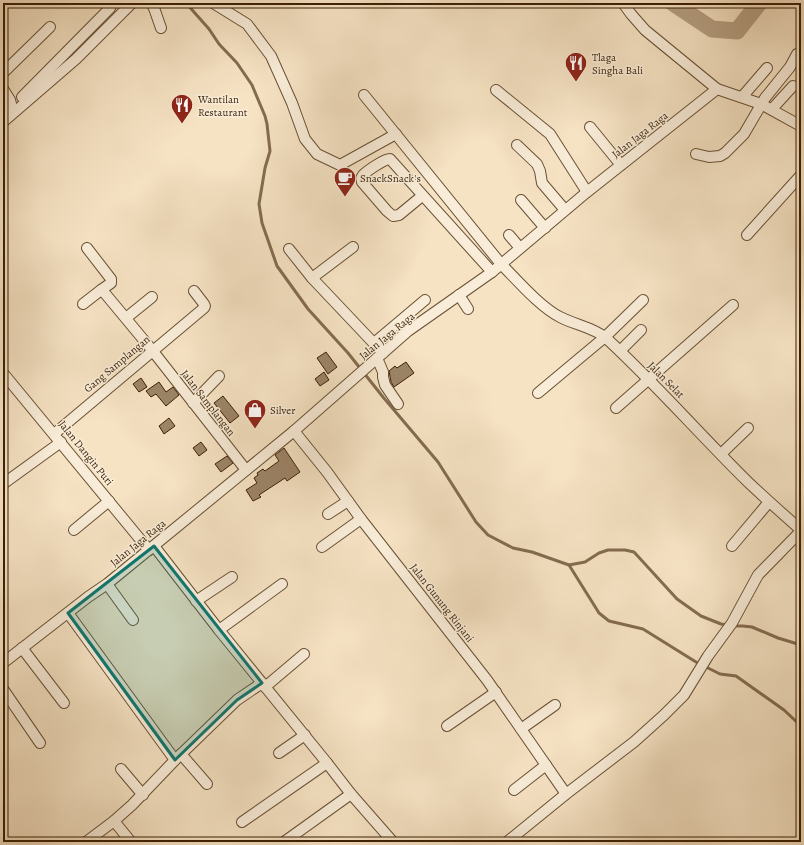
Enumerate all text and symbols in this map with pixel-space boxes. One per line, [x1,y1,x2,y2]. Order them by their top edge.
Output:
restaurant icon: Tlaga Singha Bali [563,50,589,83]
place label: Tlaga Singha Bali [592,50,643,78]
restaurant icon: Wantilan Restaurant [169,92,195,125]
place label: Wantilan Restaurant [197,92,248,120]
street label: Jalan Jaga Raga [609,108,672,162]
cafe icon: SnackSnack's [332,165,358,198]
place label: SnackSnack's [360,171,421,186]
street label: Jalan Jaga Raga [356,308,419,363]
street label: Gang Samplangan [81,332,153,396]
street label: Jalan Selat [644,358,688,402]
street label: Jalan Samplangan [177,367,239,439]
shop icon: Silver [242,397,268,430]
place label: Silver [270,403,295,418]
street label: Jalan Dangin Puri [55,417,117,489]
street label: Jalan Jaga Raga [107,515,170,570]
street label: Jalan Gunung Rinjani [407,561,477,645]

